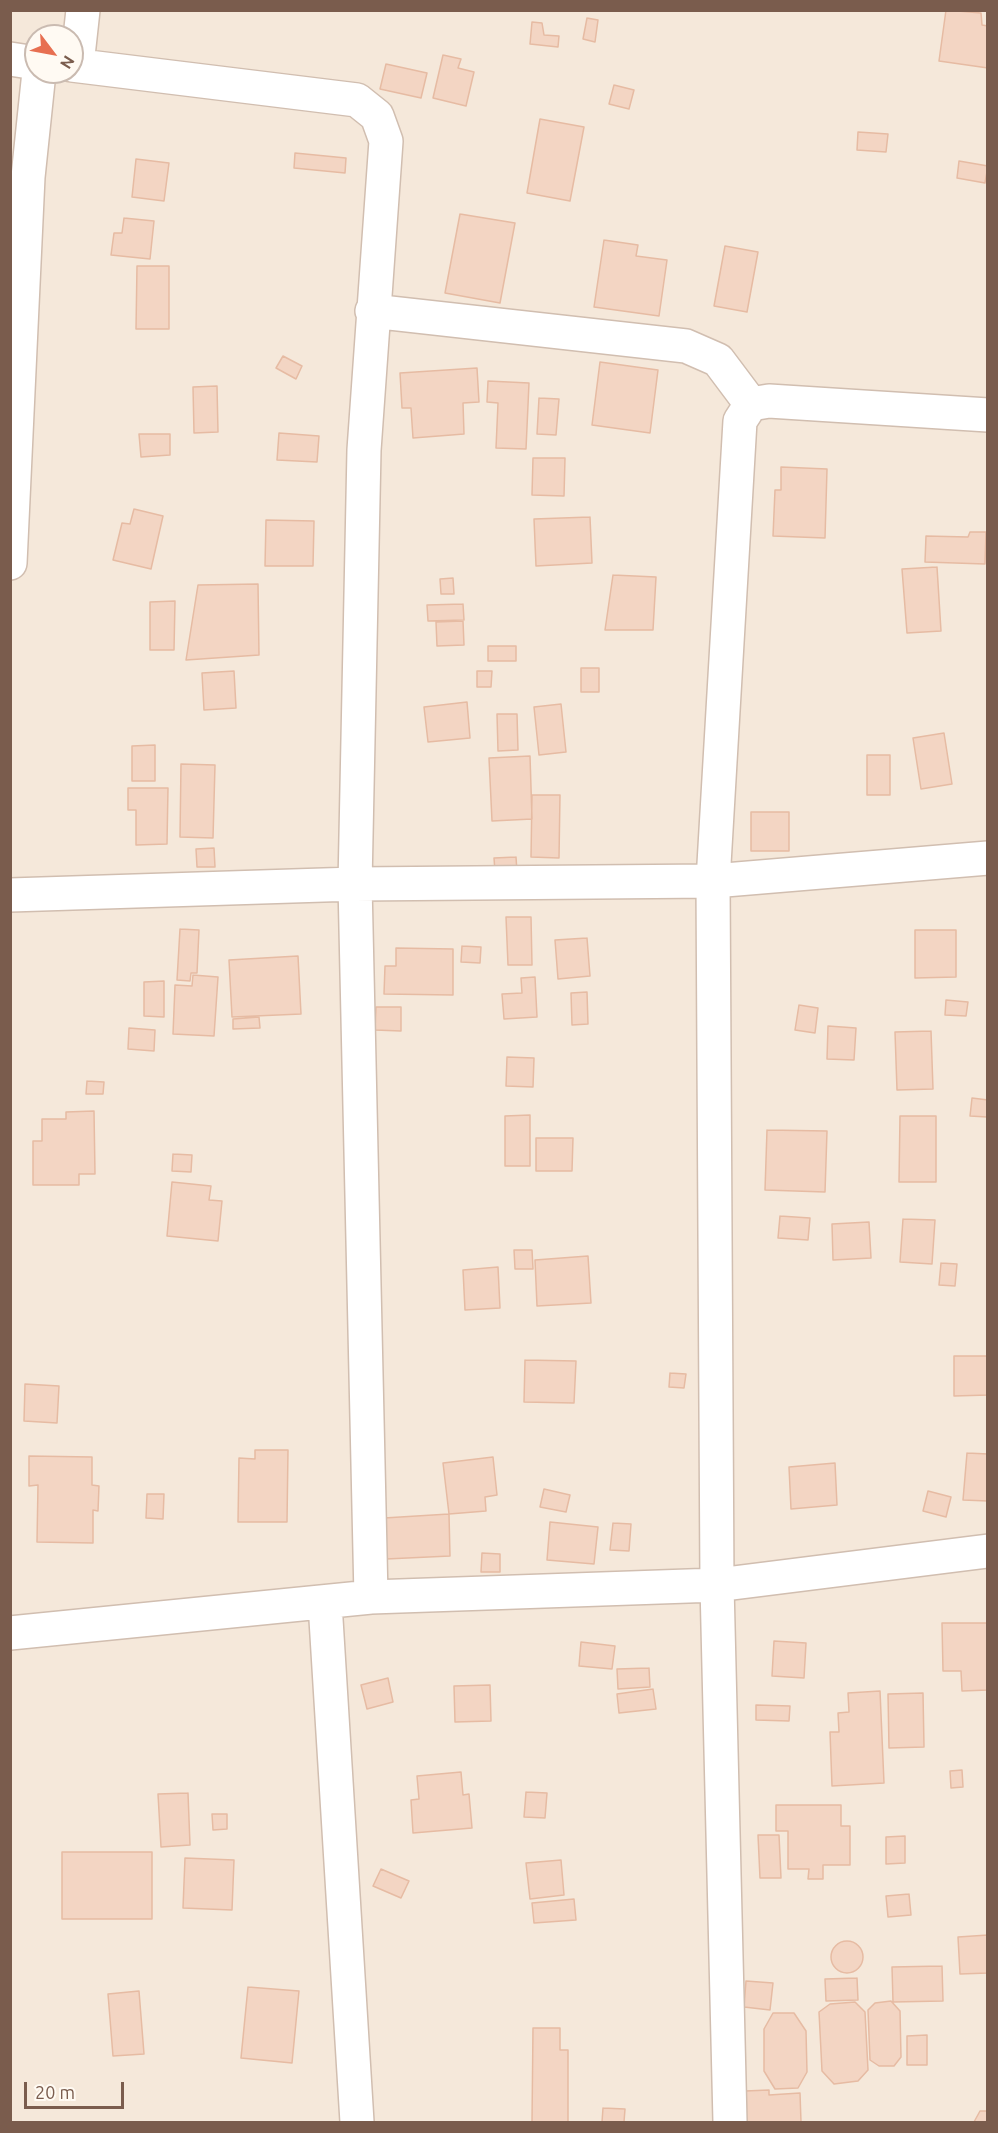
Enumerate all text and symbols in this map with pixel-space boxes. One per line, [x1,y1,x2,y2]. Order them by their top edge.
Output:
north arrow [24,24,84,84]
text: N [57,53,78,72]
scale bar [27,2070,128,2108]
text: 20 m [35,2082,75,2102]

